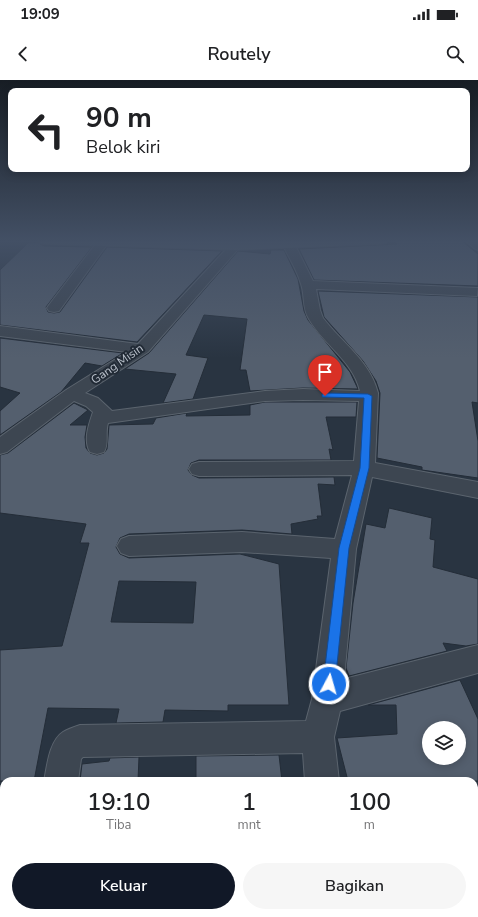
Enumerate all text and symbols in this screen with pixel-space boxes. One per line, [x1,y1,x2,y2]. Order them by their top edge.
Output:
text: 19:09 [20,4,60,24]
text: Routely [207,42,271,66]
icon: back [12,43,34,65]
icon: search [444,43,466,65]
text: 90 m [86,99,152,137]
icon: left [20,104,72,156]
text: Belok kiri [86,135,160,159]
street label: Gang Misin [88,340,146,388]
pin [308,355,342,396]
icon: arrive [314,361,336,383]
position arrow [308,663,350,705]
map controls [422,721,466,765]
button: layers [422,721,466,765]
text: 19:10 [87,786,150,818]
text: 1 [242,786,256,818]
text: 100 [348,786,391,818]
text: Tiba [106,816,131,834]
text: mnt [238,816,261,834]
text: m [364,816,375,834]
button: Keluar [12,863,235,909]
button: Bagikan [243,863,466,909]

